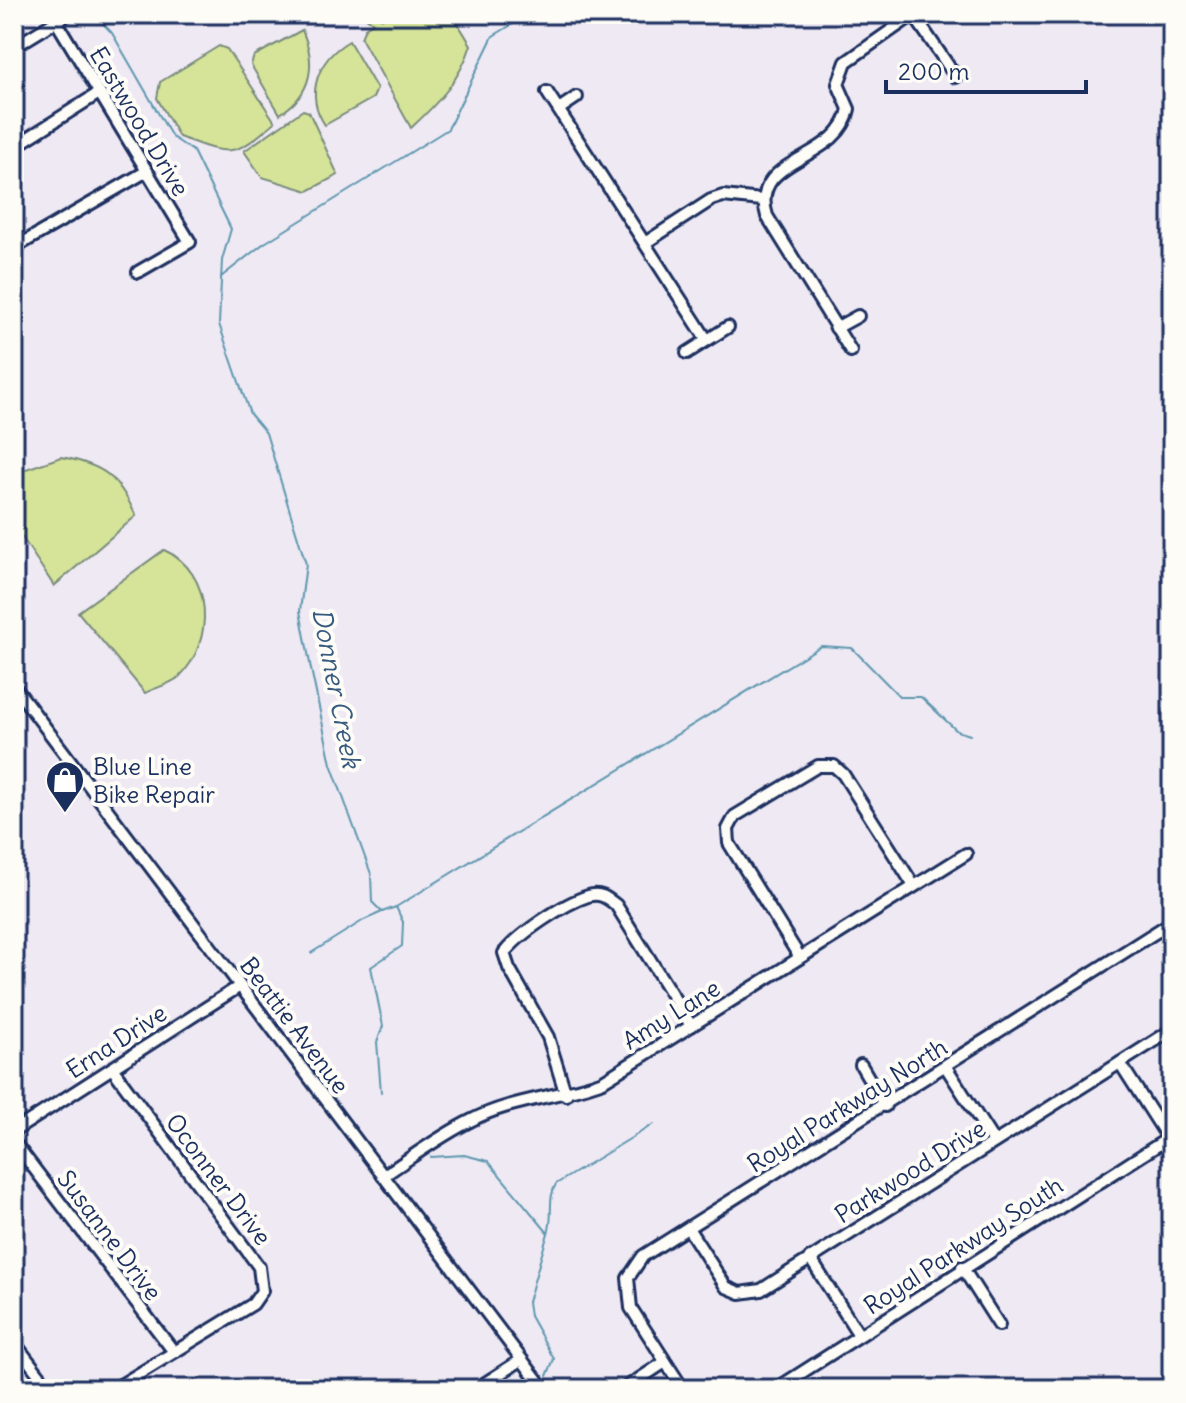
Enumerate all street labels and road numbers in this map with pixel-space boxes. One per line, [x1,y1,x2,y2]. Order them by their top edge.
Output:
street label: Eastwood Drive [84,41,196,201]
street label: Beattie Avenue [234,951,356,1099]
street label: Amy Lane [617,972,725,1056]
street label: Erna Drive [60,997,172,1085]
street label: Royal Parkway North [742,1031,952,1179]
street label: Oconner Drive [160,1107,278,1251]
street label: Parkwood Drive [829,1113,991,1229]
street label: Susanne Drive [51,1164,169,1306]
street label: Royal Parkway South [858,1169,1068,1321]

